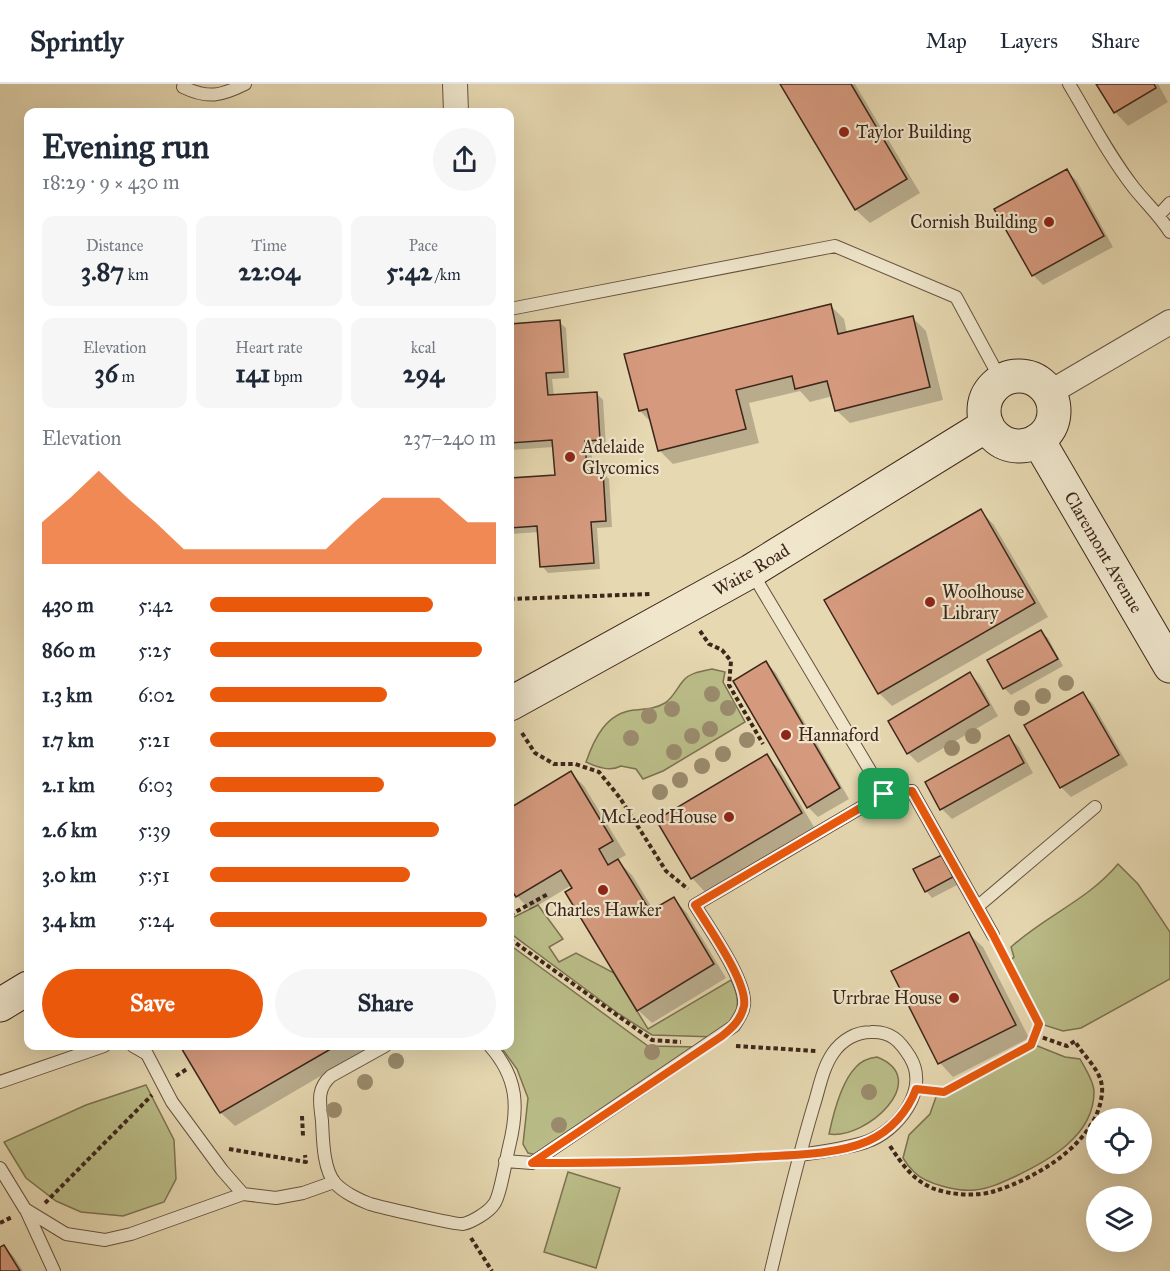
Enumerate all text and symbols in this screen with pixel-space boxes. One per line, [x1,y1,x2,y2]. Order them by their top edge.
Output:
text: Sprintly [30,24,123,59]
text: Map [926,28,967,54]
text: Layers [1000,28,1058,54]
text: Share [1091,28,1140,54]
place label: Taylor Building [856,121,972,144]
marker: Taylor Building [837,125,851,139]
text: Evening run [42,127,209,167]
button: share [433,128,496,191]
text: 18:29 · 9 × 430 m [42,170,180,194]
place label: Cornish Building [910,211,1038,234]
marker: Cornish Building [1042,215,1056,229]
text: Distance [86,236,143,255]
text: Time [251,236,287,255]
text: Pace [409,236,438,255]
text: 3.87 [81,255,124,287]
text: 22:04 [238,255,300,287]
text: 5:42 [386,255,432,287]
text: km [124,265,149,284]
text: /km [432,265,461,284]
text: Elevation [83,338,146,357]
text: Heart rate [235,338,303,357]
text: kcal [411,338,436,357]
text: 36 [94,357,118,389]
text: 141 [235,357,270,389]
text: 294 [403,357,444,389]
text: m [118,367,135,386]
text: bpm [270,367,303,386]
text: Elevation [42,426,121,450]
text: 237–240 m [403,426,496,450]
place label: Adelaide Glycomics [581,436,659,479]
marker: Adelaide Glycomics [563,450,577,464]
street label: Claremont Avenue [1059,487,1148,617]
street label: Waite Road [709,539,793,601]
place label: Woolhouse Library [942,581,1024,624]
text: 430 m [42,593,94,617]
text: 5:42 [138,593,173,617]
marker: Woolhouse Library [923,595,937,609]
text: 860 m [42,638,96,662]
text: 5:25 [138,638,171,662]
text: 1.3 km [42,683,92,707]
text: 6:02 [138,683,175,707]
place label: Hannaford [798,724,879,746]
text: 1.7 km [42,728,94,752]
text: 5:21 [138,728,170,752]
marker: Hannaford [779,728,793,742]
pin [858,768,909,819]
text: 2.1 km [42,773,95,797]
text: 6:03 [138,773,173,797]
icon: arrive [867,777,900,810]
place label: McLeod House [600,806,717,828]
marker: McLeod House [722,810,736,824]
text: 2.6 km [42,818,97,842]
text: 5:39 [138,818,171,842]
text: 3.0 km [42,863,96,887]
text: 5:51 [138,863,170,887]
marker: Charles Hawker [596,883,610,897]
place label: Charles Hawker [545,899,661,921]
text: 3.4 km [42,908,96,932]
text: 5:24 [138,908,173,932]
button: Save [42,969,263,1038]
button: Share [275,969,496,1038]
place label: Urrbrae House [832,987,942,1009]
marker: Urrbrae House [947,991,961,1005]
map controls [1086,1108,1152,1252]
button: locate [1086,1108,1152,1174]
button: layers [1086,1186,1152,1252]

